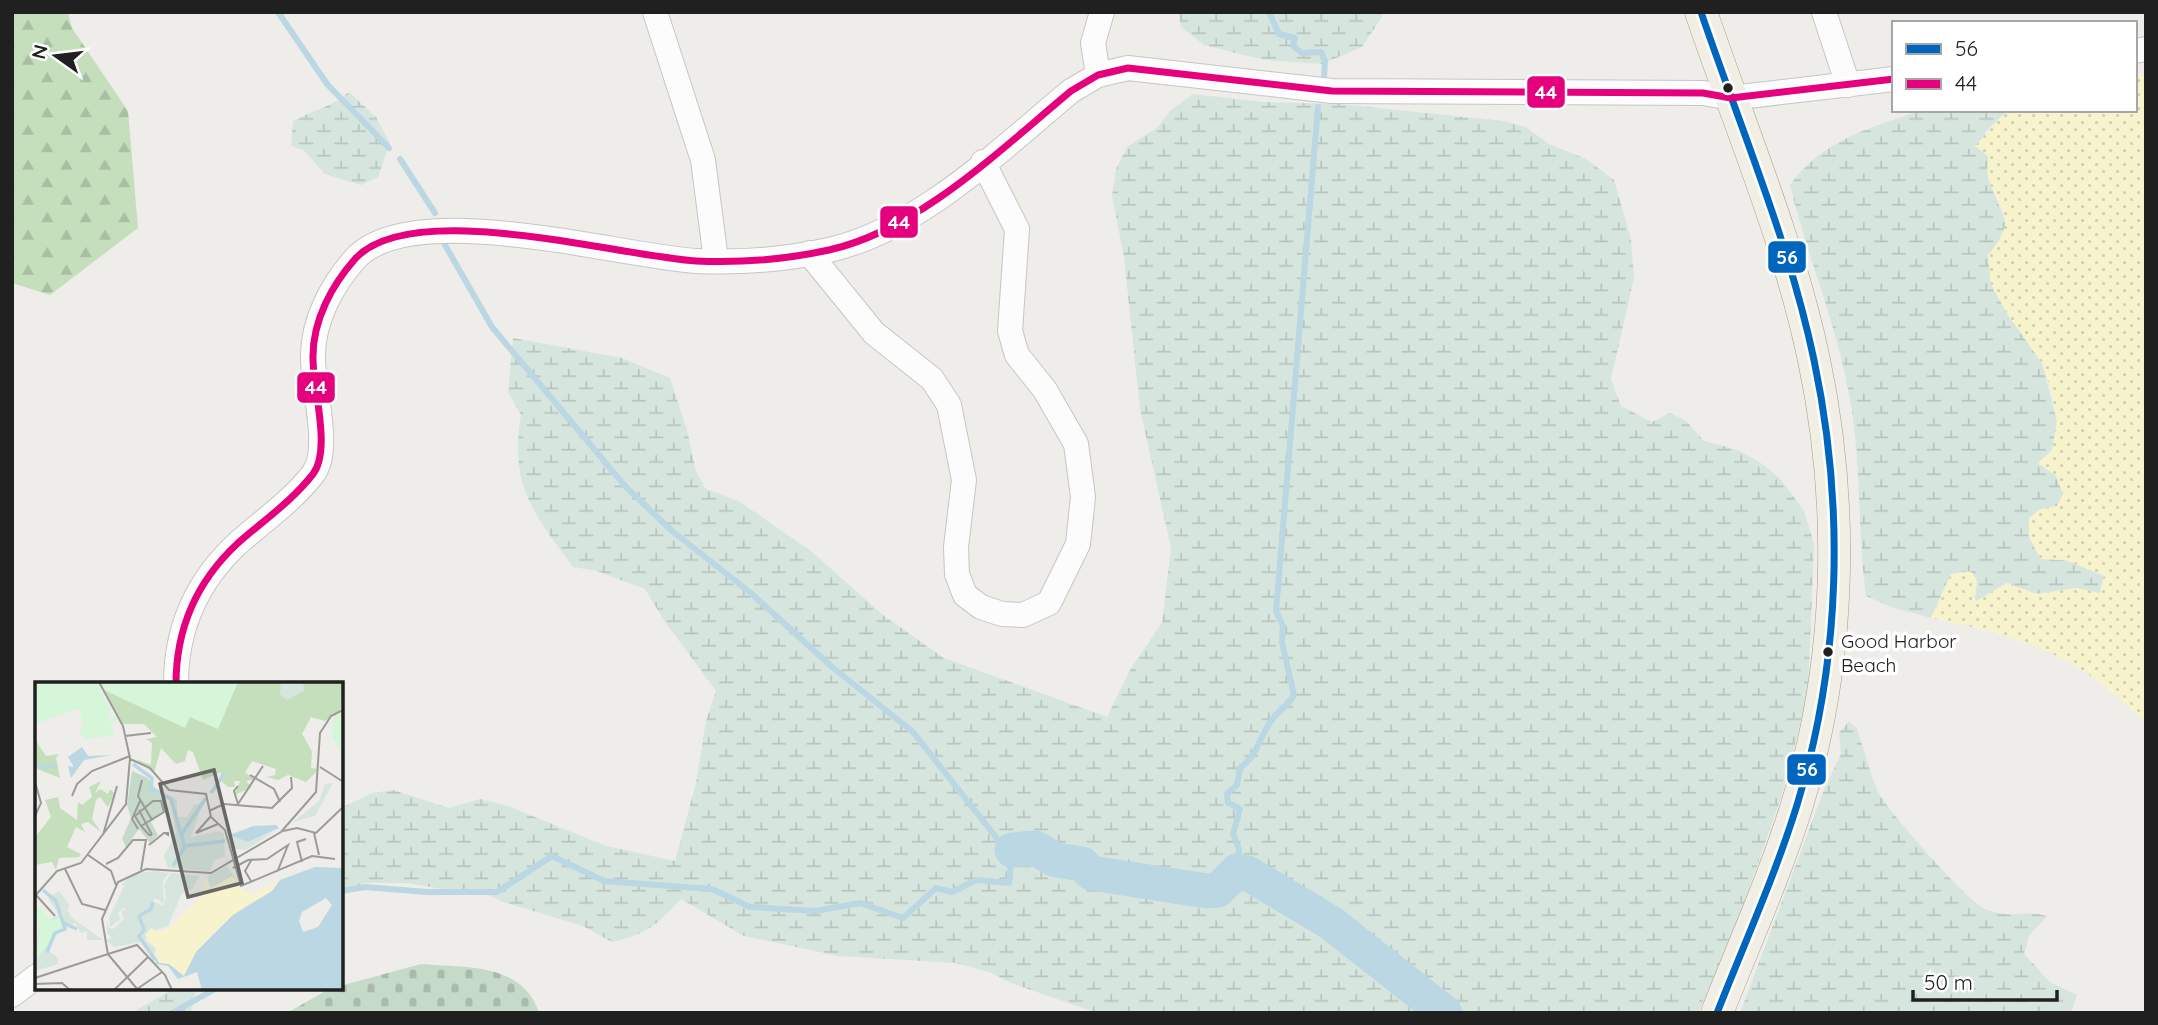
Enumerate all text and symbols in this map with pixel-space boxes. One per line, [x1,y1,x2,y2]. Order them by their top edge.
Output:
north arrow [21,21,91,91]
legend [1892,21,2137,112]
text: 56 [1955,35,1978,61]
text: N [26,42,53,62]
text: 44 [1955,70,1977,96]
line badge: 44 [1526,75,1566,109]
text: 44 [1535,80,1557,104]
unlabelled marker [1721,81,1735,95]
line badge: 44 [879,205,919,239]
text: 44 [888,210,910,234]
line badge: 56 [1767,240,1807,274]
text: 56 [1776,245,1798,269]
line badge: 44 [296,371,336,404]
text: 44 [305,375,327,399]
place label: Good Harbor Beach [1841,629,1957,677]
marker: Good Harbor Beach [1821,645,1835,659]
inset map [35,682,343,990]
line badge: 56 [1786,753,1827,786]
text: 56 [1796,757,1818,781]
scale bar [1913,958,2056,1002]
text: 50 m [1924,969,1973,995]

